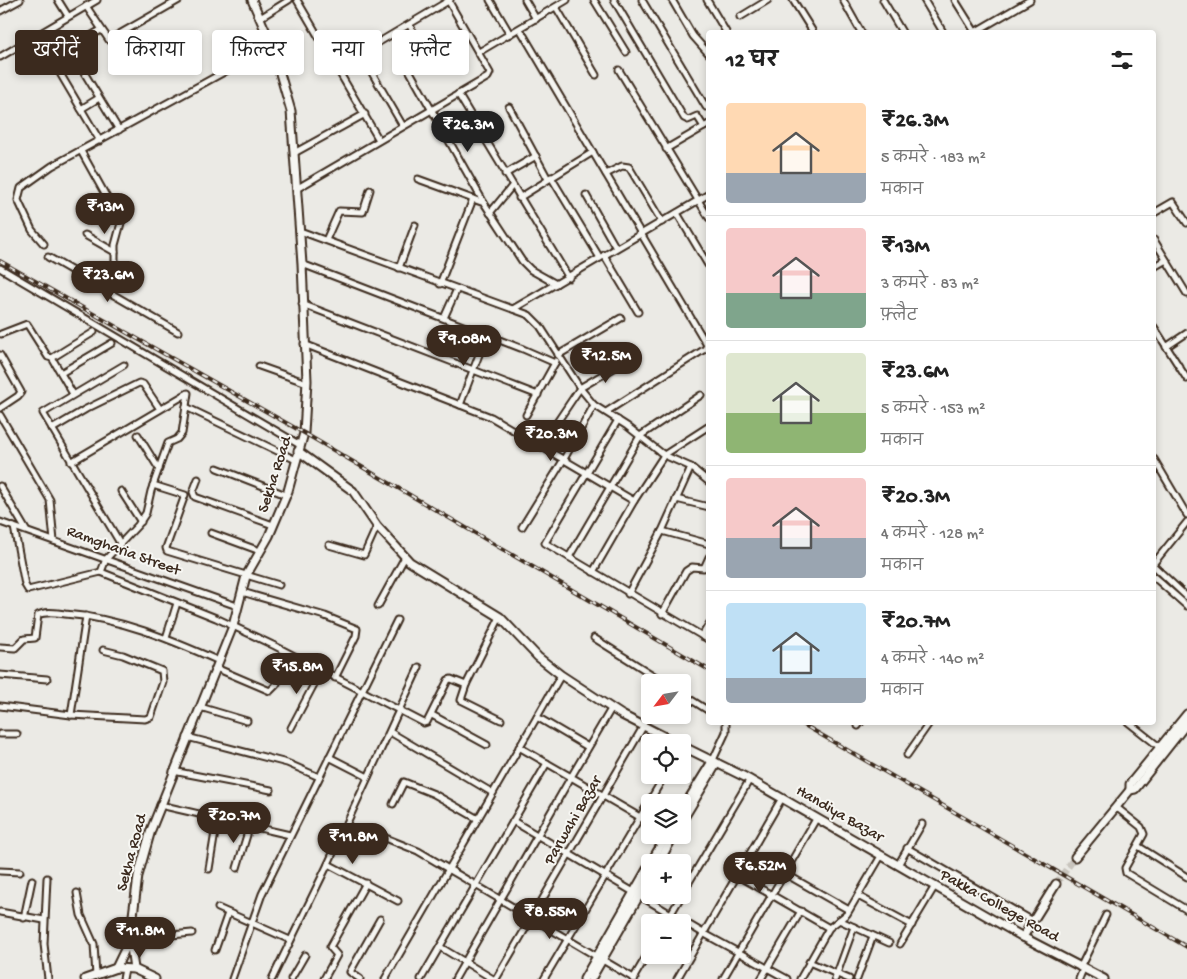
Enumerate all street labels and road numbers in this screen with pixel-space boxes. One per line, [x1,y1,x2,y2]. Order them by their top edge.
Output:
street label: Sekha Road [255,433,298,516]
street label: Ramgharia Street [64,523,184,582]
street label: Parwahi Bazar [540,772,608,870]
street label: Handiya Bazar [792,782,887,848]
street label: Sekha Road [114,811,153,894]
street label: Pakka College Road [935,866,1063,948]

